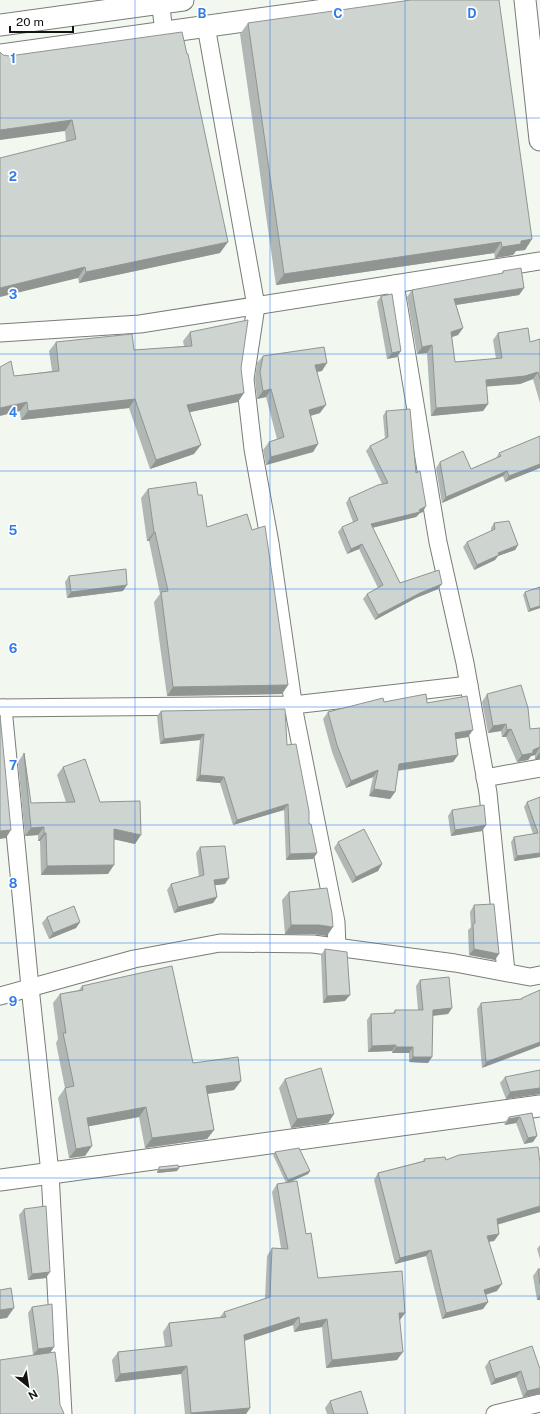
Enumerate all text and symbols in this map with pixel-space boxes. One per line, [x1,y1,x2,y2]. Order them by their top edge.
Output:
text: B [198,6,207,21]
text: C [333,6,343,21]
text: D [467,6,477,21]
scale bar [10,8,73,34]
text: 20 m [16,15,44,29]
text: 1 [10,51,16,66]
text: 2 [9,169,17,184]
text: 3 [9,287,18,302]
text: 4 [9,405,18,420]
text: 5 [9,523,18,538]
text: 6 [9,641,18,656]
text: 7 [9,758,17,773]
text: 8 [9,876,18,891]
text: 9 [9,994,17,1009]
north arrow [8,1366,48,1406]
text: N [26,1387,40,1402]

